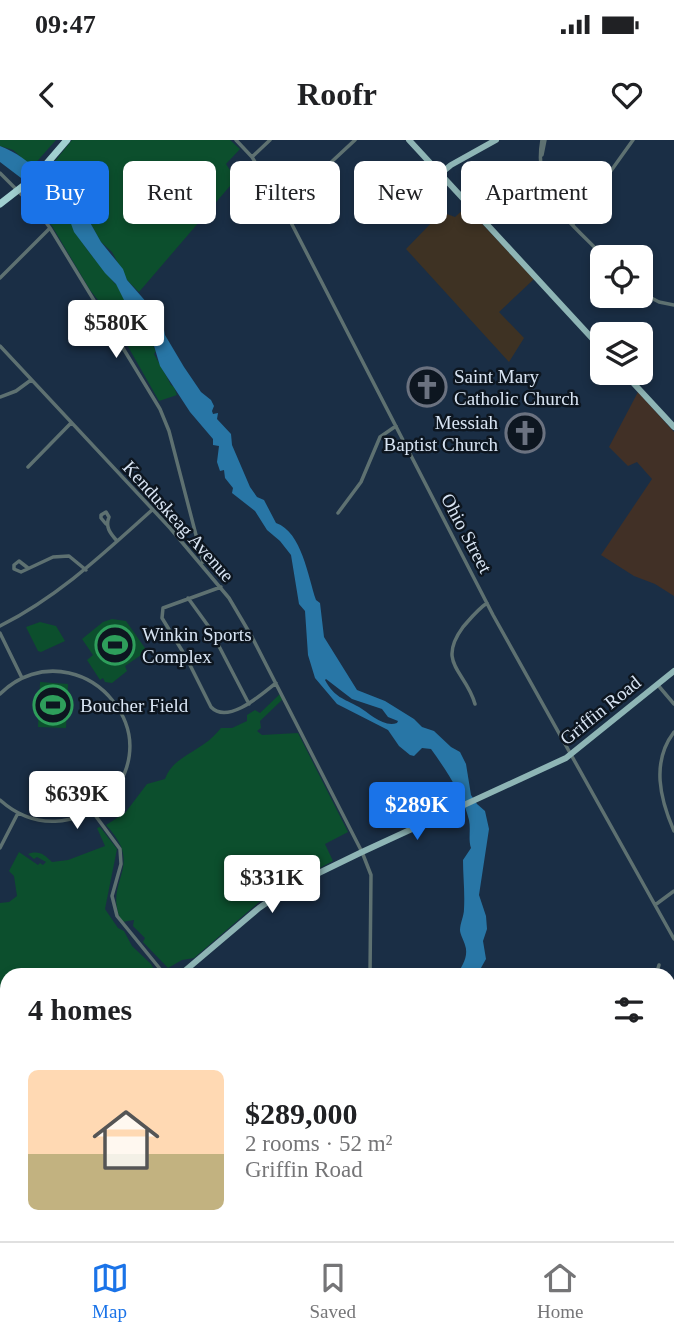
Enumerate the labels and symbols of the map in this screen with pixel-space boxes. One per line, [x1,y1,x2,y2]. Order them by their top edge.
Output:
pin: $580K [67,300,165,360]
church icon: Saint Mary Catholic Church [406,366,448,408]
place label: Saint Mary Catholic Church [454,366,580,409]
place label: Messiah Baptist Church [383,412,498,455]
church icon: Messiah Baptist Church [504,412,546,454]
street label: Kenduskeag Avenue [119,457,238,586]
street label: Ohio Street [437,490,497,577]
sports icon: Winkin Sports Complex [94,624,136,666]
place label: Winkin Sports Complex [142,624,252,667]
street label: Griffin Road [556,671,645,749]
sports icon: Boucher Field [32,684,74,726]
place label: Boucher Field [80,695,189,716]
pin: $639K [28,772,126,831]
pin: $289K [368,782,466,842]
pin: $331K [223,856,321,915]

